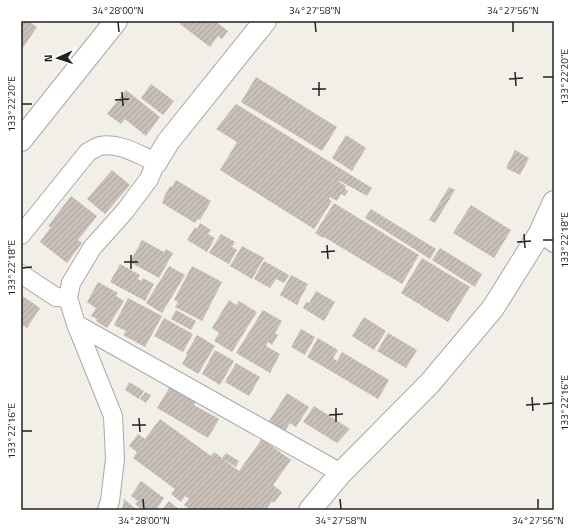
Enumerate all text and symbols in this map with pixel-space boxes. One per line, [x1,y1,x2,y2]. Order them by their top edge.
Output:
text: 34°28'00"N [92,3,144,18]
text: 34°27'58"N [289,3,341,18]
text: 34°27'56"N [487,3,539,18]
north arrow [38,38,78,78]
text: 133°22'20"E [557,48,572,105]
text: N [40,54,56,63]
text: 133°22'20"E [4,75,19,132]
text: 133°22'18"E [557,211,572,268]
text: 133°22'18"E [4,239,19,296]
text: 133°22'16"E [557,374,572,431]
text: 133°22'16"E [4,402,19,459]
text: 34°28'00"N [118,513,170,528]
text: 34°27'58"N [315,513,367,528]
text: 34°27'56"N [512,513,564,528]

